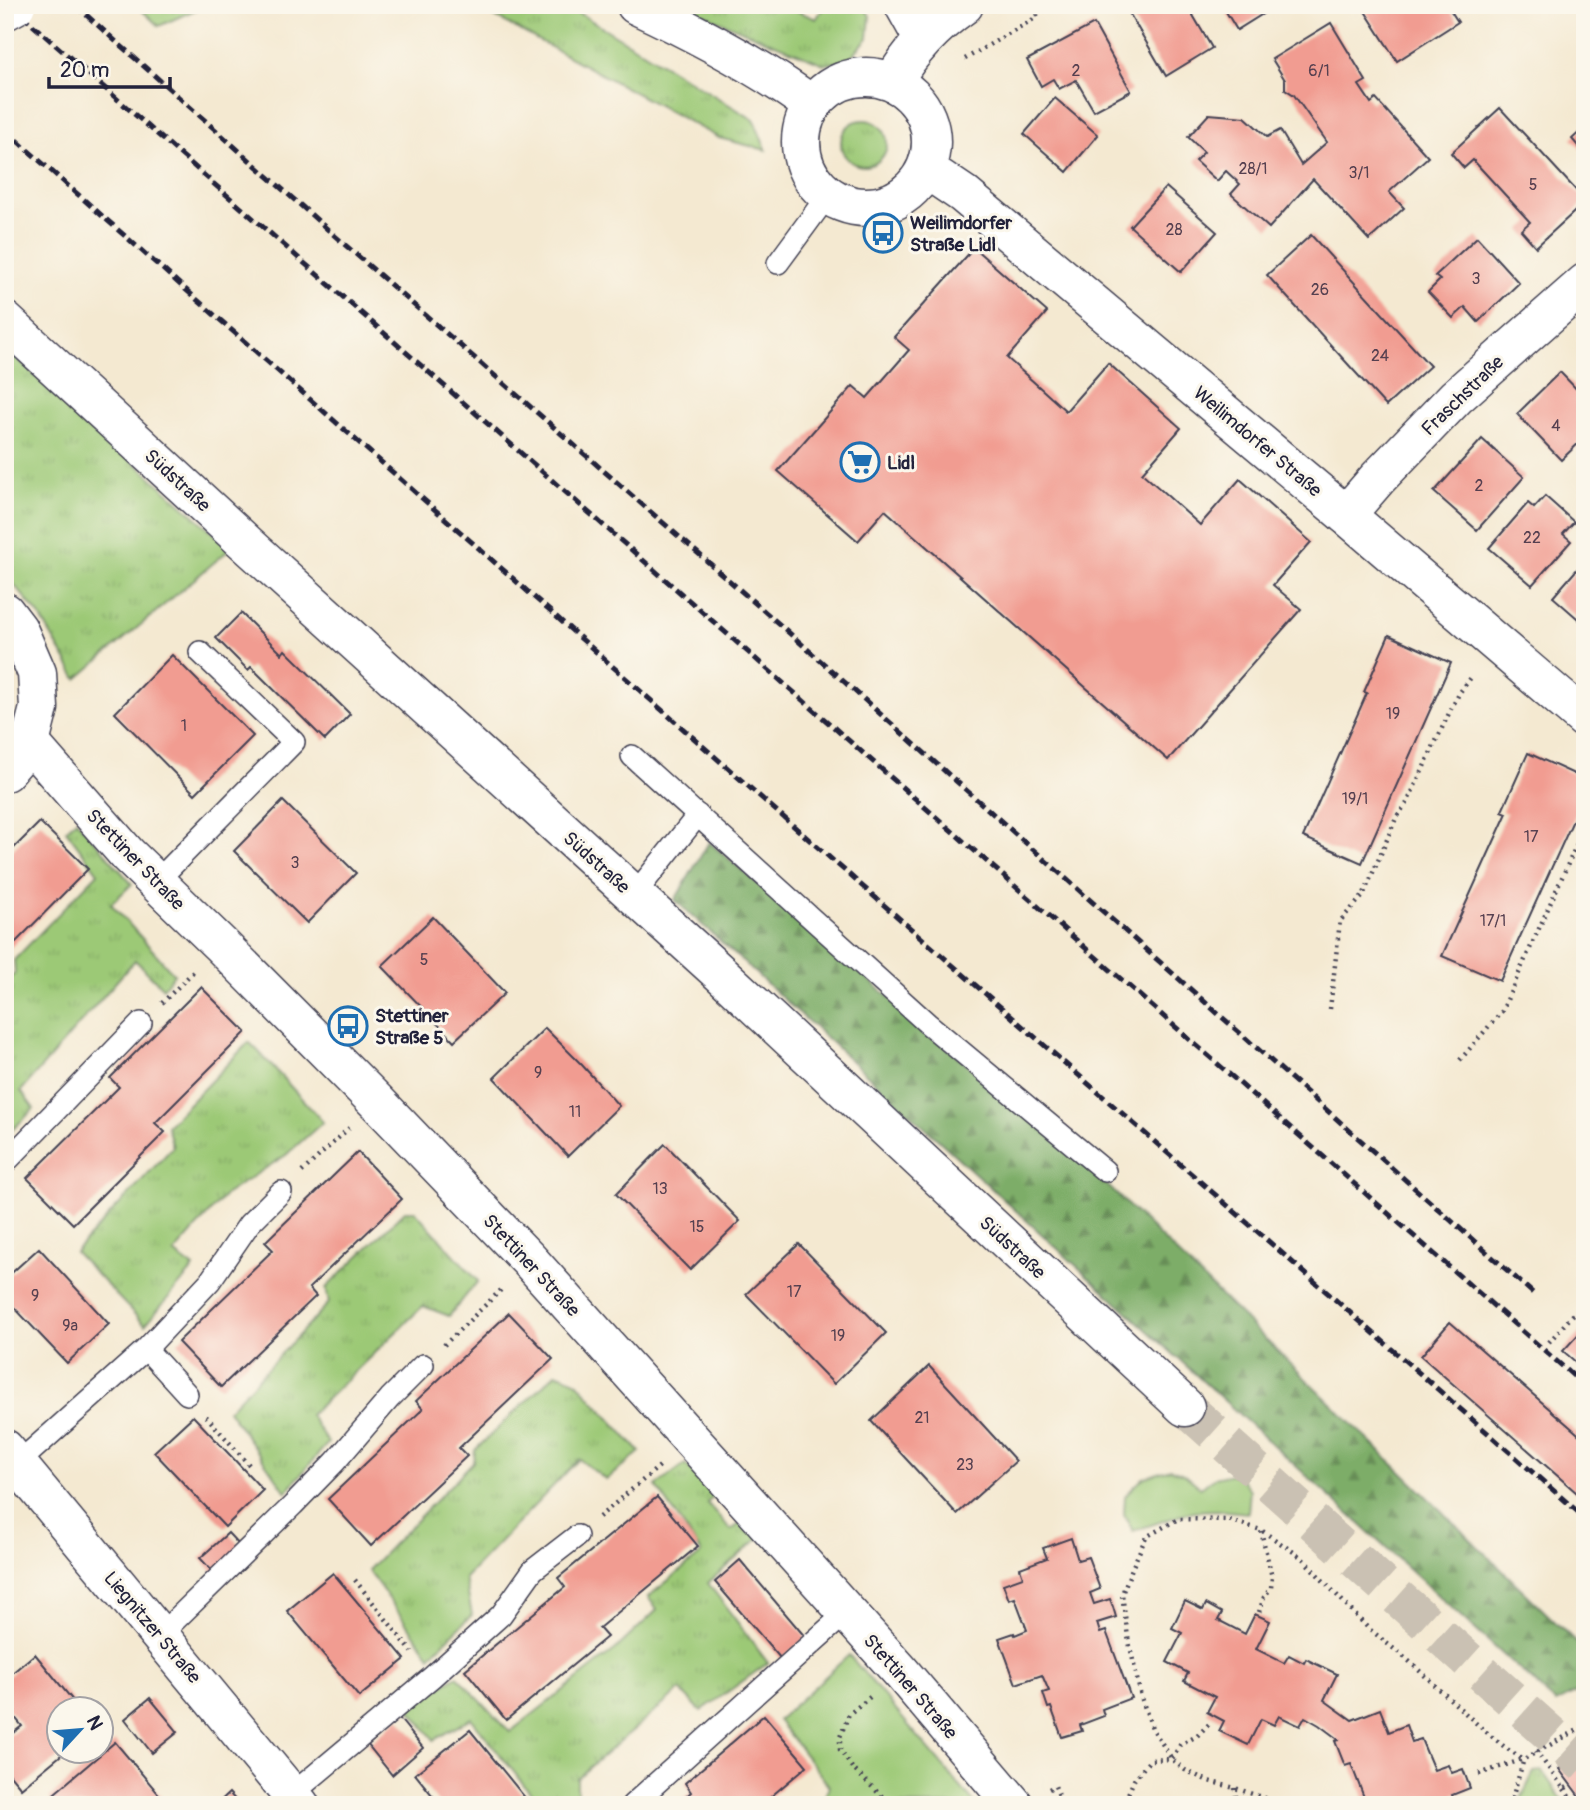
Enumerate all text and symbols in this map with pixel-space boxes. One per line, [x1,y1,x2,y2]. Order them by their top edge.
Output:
scale bar [49,46,170,90]
text: 20 m [60,57,109,84]
house number: 2 [1072,61,1081,81]
house number: 6/1 [1308,61,1330,81]
house number: 28/1 [1238,159,1268,179]
house number: 3/1 [1349,163,1369,183]
house number: 5 [1529,175,1537,195]
place label: Weilimdorfer Straße Lidl [910,211,1012,257]
bus stop icon: Weilimdorfer Straße Lidl [862,212,904,254]
house number: 28 [1165,220,1183,240]
house number: 3 [1472,269,1481,289]
house number: 26 [1311,280,1329,300]
house number: 24 [1371,346,1389,366]
street label: Fraschstraße [1416,350,1509,441]
street label: Weilimdorfer Straße [1188,381,1327,503]
house number: 4 [1551,416,1561,436]
supermarket icon: Lidl [839,441,881,483]
street label: Südstraße [139,444,216,518]
place label: Lidl [887,451,915,475]
house number: 2 [1475,476,1484,496]
house number: 22 [1523,528,1541,548]
house number: 19 [1386,704,1400,724]
house number: 1 [181,716,187,736]
house number: 19/1 [1342,789,1368,809]
street label: Stettiner Straße [81,804,190,916]
street label: Südstraße [558,826,635,899]
house number: 17 [1524,827,1539,847]
house number: 3 [291,853,300,873]
house number: 17/1 [1480,911,1506,931]
house number: 5 [420,950,428,970]
place label: Stettiner Straße 5 [375,1004,449,1050]
bus stop icon: Stettiner Straße 5 [327,1005,369,1047]
house number: 9 [534,1063,542,1083]
house number: 11 [569,1102,581,1122]
house number: 13 [652,1179,668,1199]
street label: Stettiner Straße [478,1209,585,1322]
street label: Südstraße [974,1211,1051,1285]
house number: 15 [690,1217,704,1237]
house number: 17 [787,1282,802,1302]
house number: 9 [31,1286,39,1306]
house number: 9a [62,1316,78,1336]
house number: 19 [831,1326,845,1346]
house number: 21 [914,1408,930,1428]
house number: 23 [956,1455,974,1475]
street label: Liegnitzer Straße [98,1567,207,1689]
street label: Stettiner Straße [858,1629,963,1745]
north arrow [46,1694,116,1764]
text: N [81,1712,108,1734]

